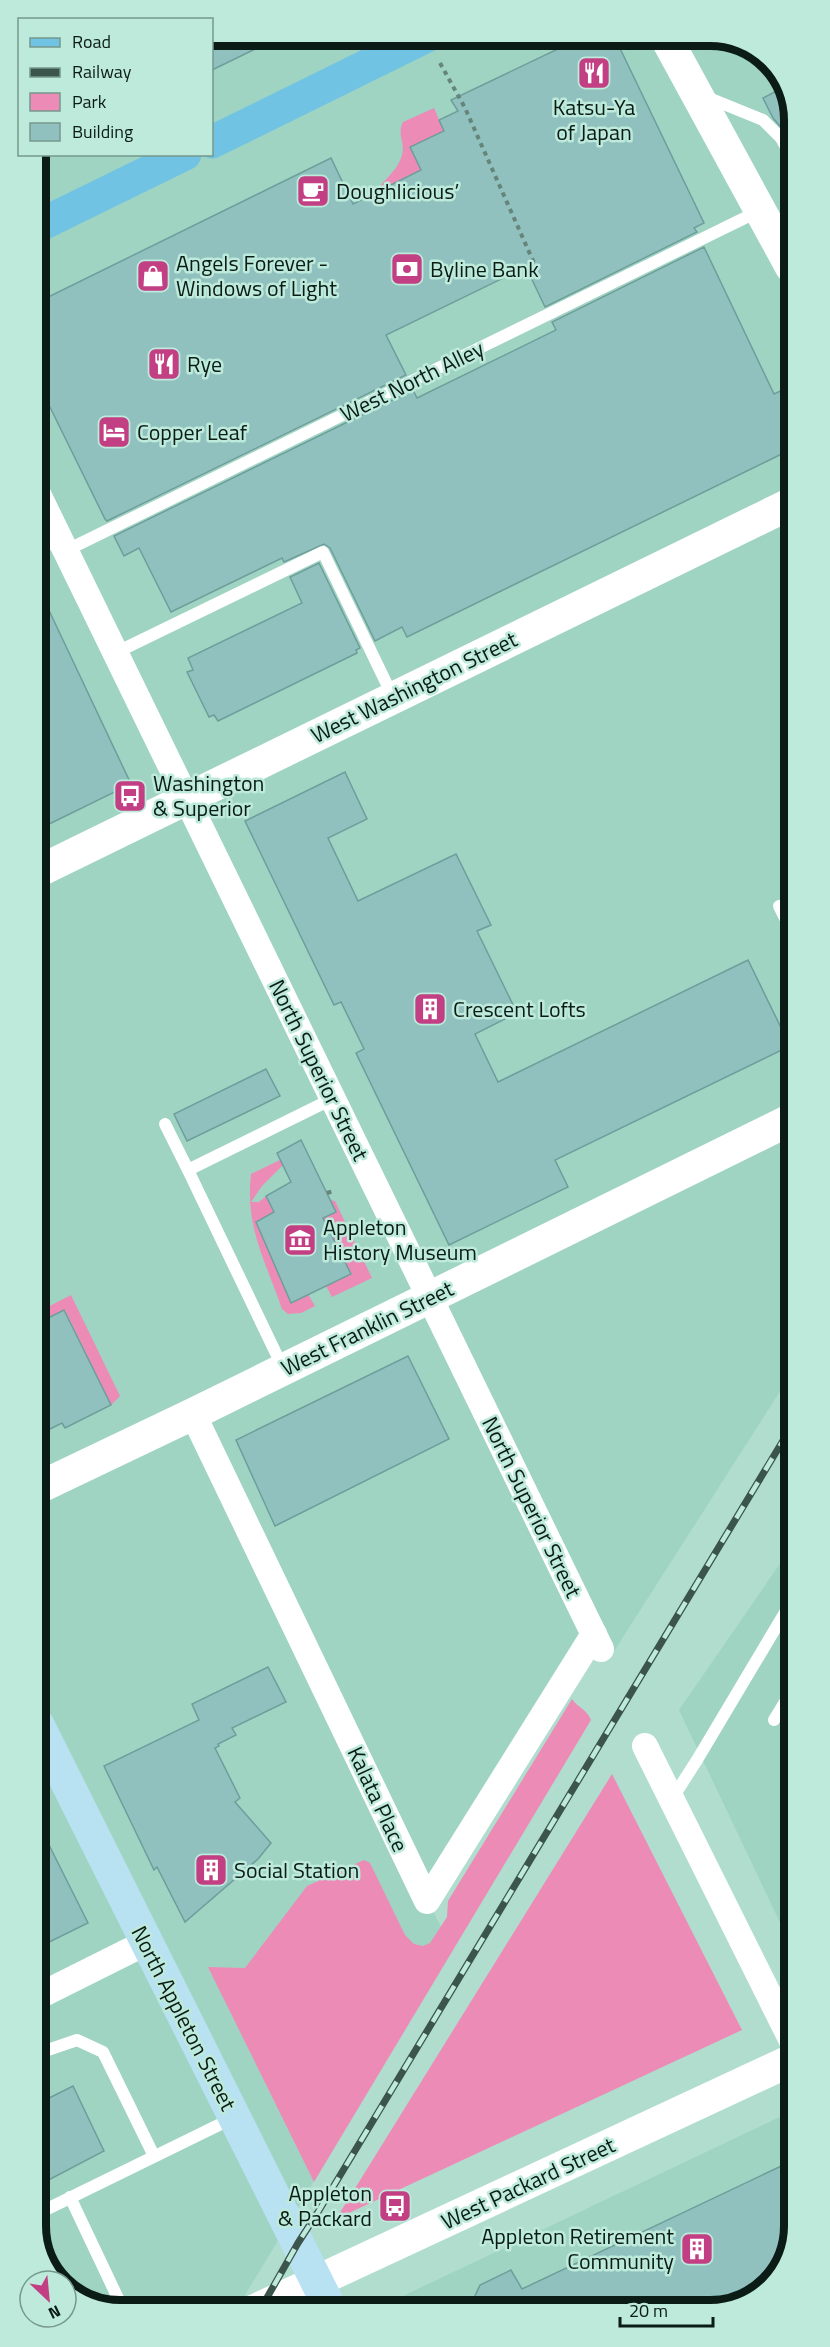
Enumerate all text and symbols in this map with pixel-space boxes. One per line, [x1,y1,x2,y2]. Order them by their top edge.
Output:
legend [18,18,213,156]
text: Road [72,28,111,55]
restaurant icon: Katsu-Ya of Japan [576,55,612,91]
text: Railway [72,58,132,85]
text: Park [72,88,107,115]
place label: Katsu-Ya of Japan [553,90,635,149]
text: Building [72,118,133,145]
cafe icon: Doughlicious’ [295,173,331,209]
place label: Doughlicious’ [336,174,459,208]
place label: Angels Forever - Windows of Light [176,246,337,305]
bank icon: Byline Bank [389,251,425,287]
place label: Byline Bank [430,252,539,286]
shop icon: Angels Forever - Windows of Light [135,258,171,294]
street label: West North Alley [334,331,490,431]
restaurant icon: Rye [146,346,182,382]
place label: Rye [187,347,222,381]
hotel icon: Copper Leaf [96,414,132,450]
place label: Copper Leaf [137,415,248,449]
street label: West Washington Street [305,622,523,752]
place label: Washington & Superior [153,766,264,825]
bus stop icon: Washington & Superior [112,778,148,814]
street label: North Superior Street [260,974,378,1167]
building icon: Crescent Lofts [412,991,448,1027]
place label: Crescent Lofts [453,992,586,1026]
place label: Appleton History Museum [323,1210,477,1269]
museum icon: Appleton History Museum [282,1222,318,1258]
street label: West Franklin Street [275,1271,459,1385]
street label: North Superior Street [473,1411,591,1604]
street label: Kalata Place [339,1741,417,1857]
building icon: Social Station [193,1852,229,1888]
place label: Social Station [234,1853,359,1887]
street label: North Appleton Street [123,1920,245,2117]
street label: West Packard Street [435,2128,621,2238]
place label: Appleton & Packard [278,2176,372,2235]
bus stop icon: Appleton & Packard [377,2188,413,2224]
place label: Appleton Retirement Community [481,2219,674,2278]
building icon: Appleton Retirement Community [679,2231,715,2267]
north arrow [18,2269,78,2329]
scale bar [620,2290,713,2328]
text: 20 m [629,2297,668,2324]
text: N [44,2299,65,2326]

